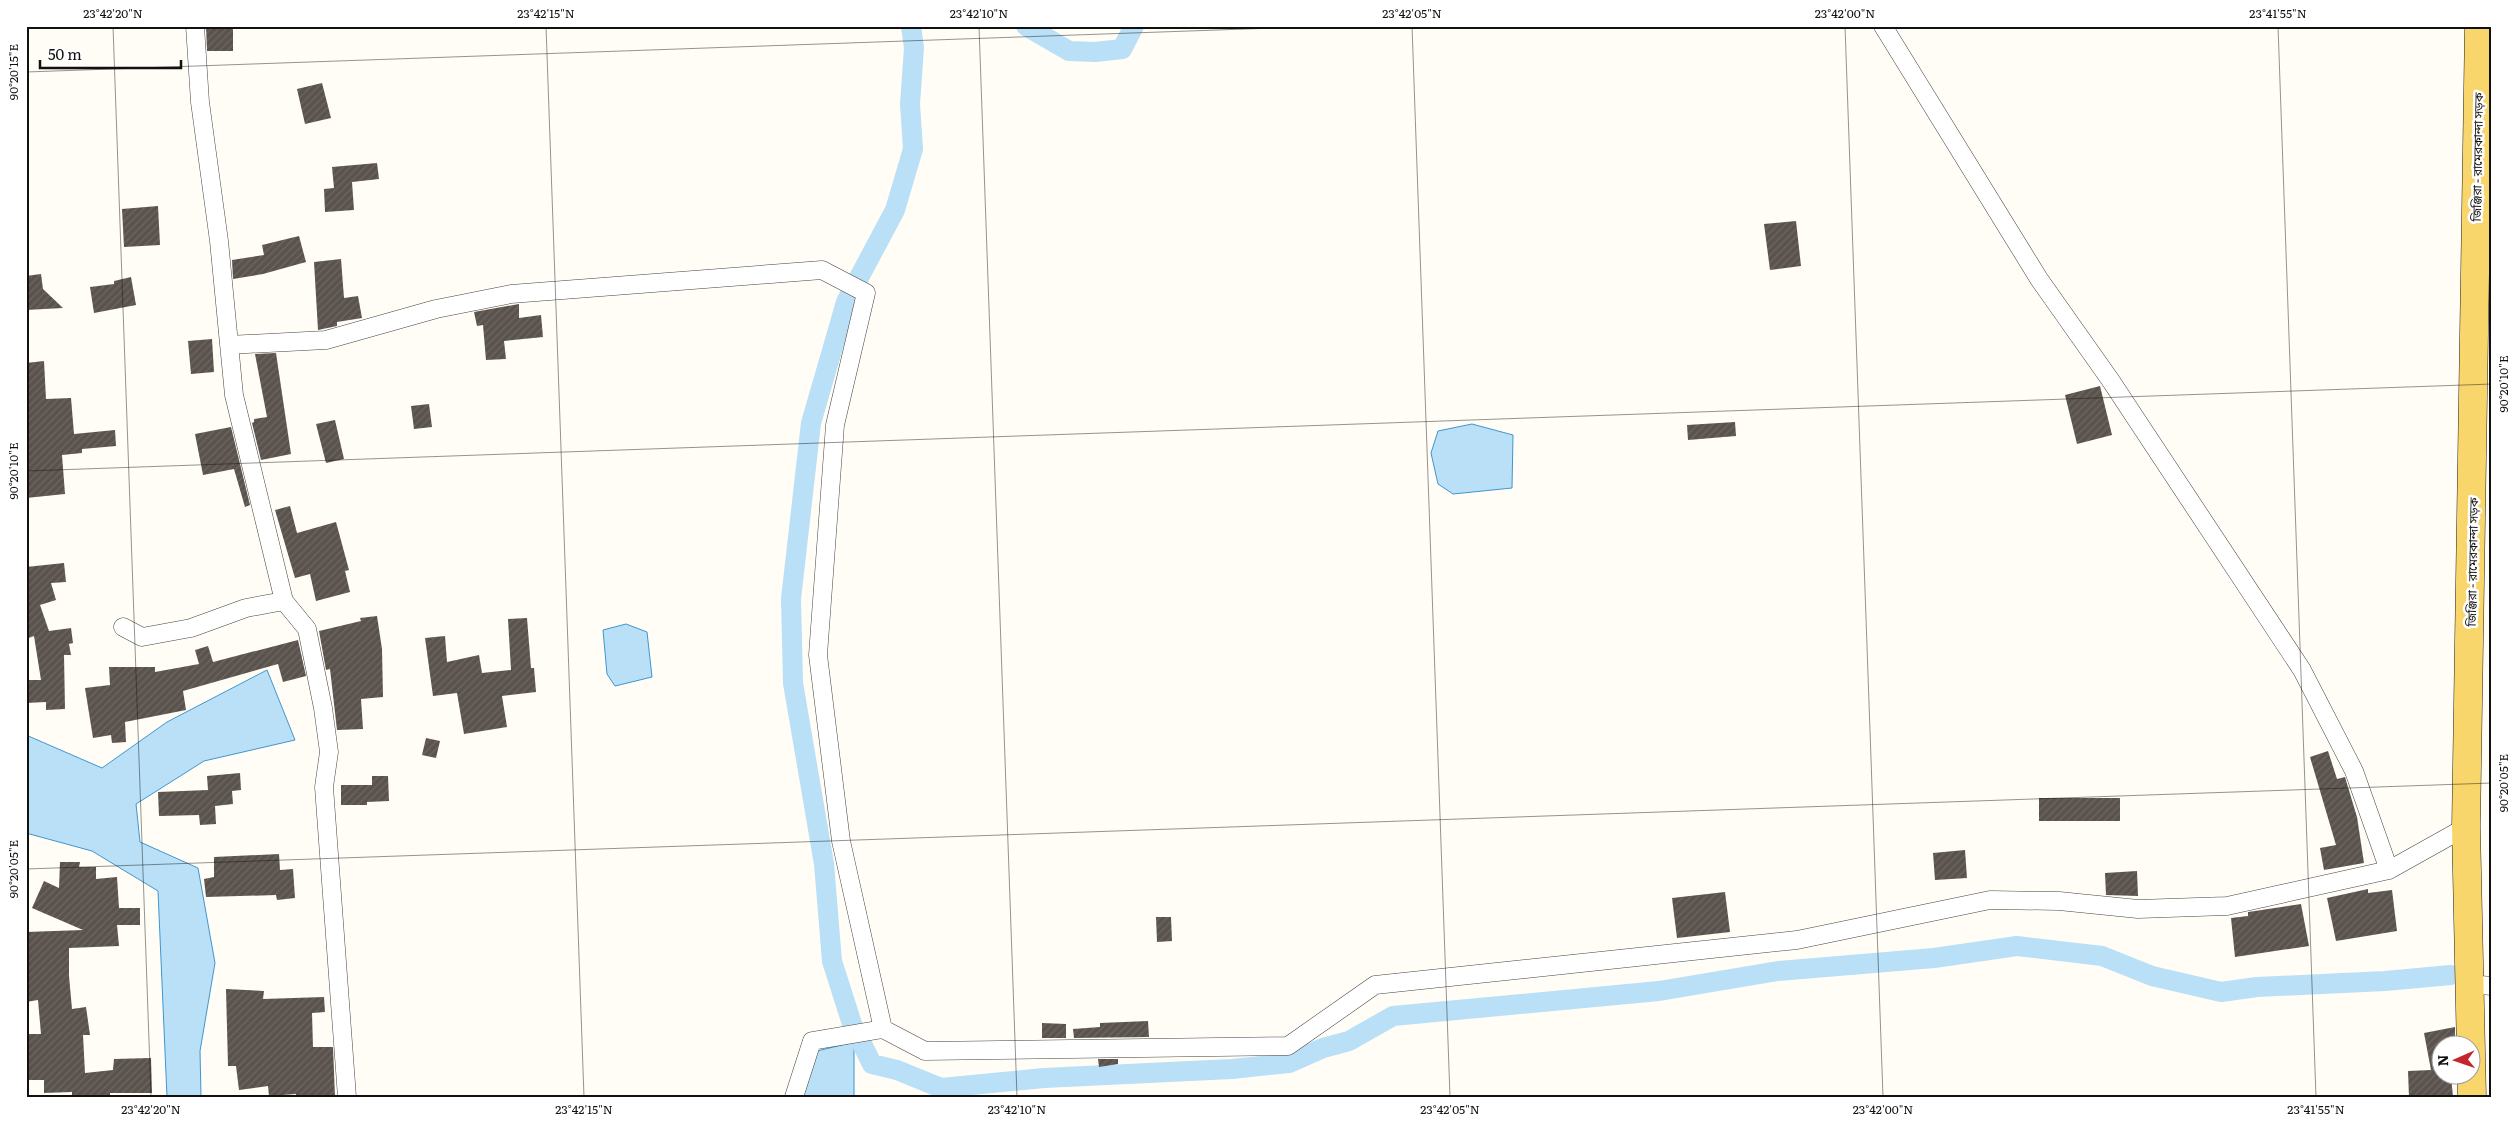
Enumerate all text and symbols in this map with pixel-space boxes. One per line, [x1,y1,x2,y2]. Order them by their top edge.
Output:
text: 23°42'20"N [83,4,143,22]
text: 23°42'15"N [517,4,575,22]
text: 23°42'10"N [950,4,1008,22]
text: 23°42'05"N [1382,4,1442,22]
text: 23°42'00"N [1815,4,1875,22]
text: 23°41'55"N [2249,4,2307,22]
scale bar [40,38,181,70]
text: 50 m [48,42,82,65]
text: 90°20'15"E [4,44,22,100]
street label: জিঞ্জিরা - রামেরকান্দা সড়ক [2467,92,2487,223]
text: 90°20'10"E [2494,355,2512,413]
text: 90°20'10"E [4,442,22,500]
street label: জিঞ্জিরা - রামেরকান্দা সড়ক [2462,497,2482,628]
text: 90°20'05"E [2494,753,2512,812]
text: 90°20'05"E [4,839,22,898]
north arrow [2430,1036,2480,1086]
text: N [2432,1054,2452,1067]
text: 23°42'20"N [121,1100,181,1118]
text: 23°42'15"N [555,1100,613,1118]
text: 23°42'10"N [988,1100,1046,1118]
text: 23°42'05"N [1420,1100,1480,1118]
text: 23°42'00"N [1853,1100,1913,1118]
text: 23°41'55"N [2287,1100,2345,1118]

